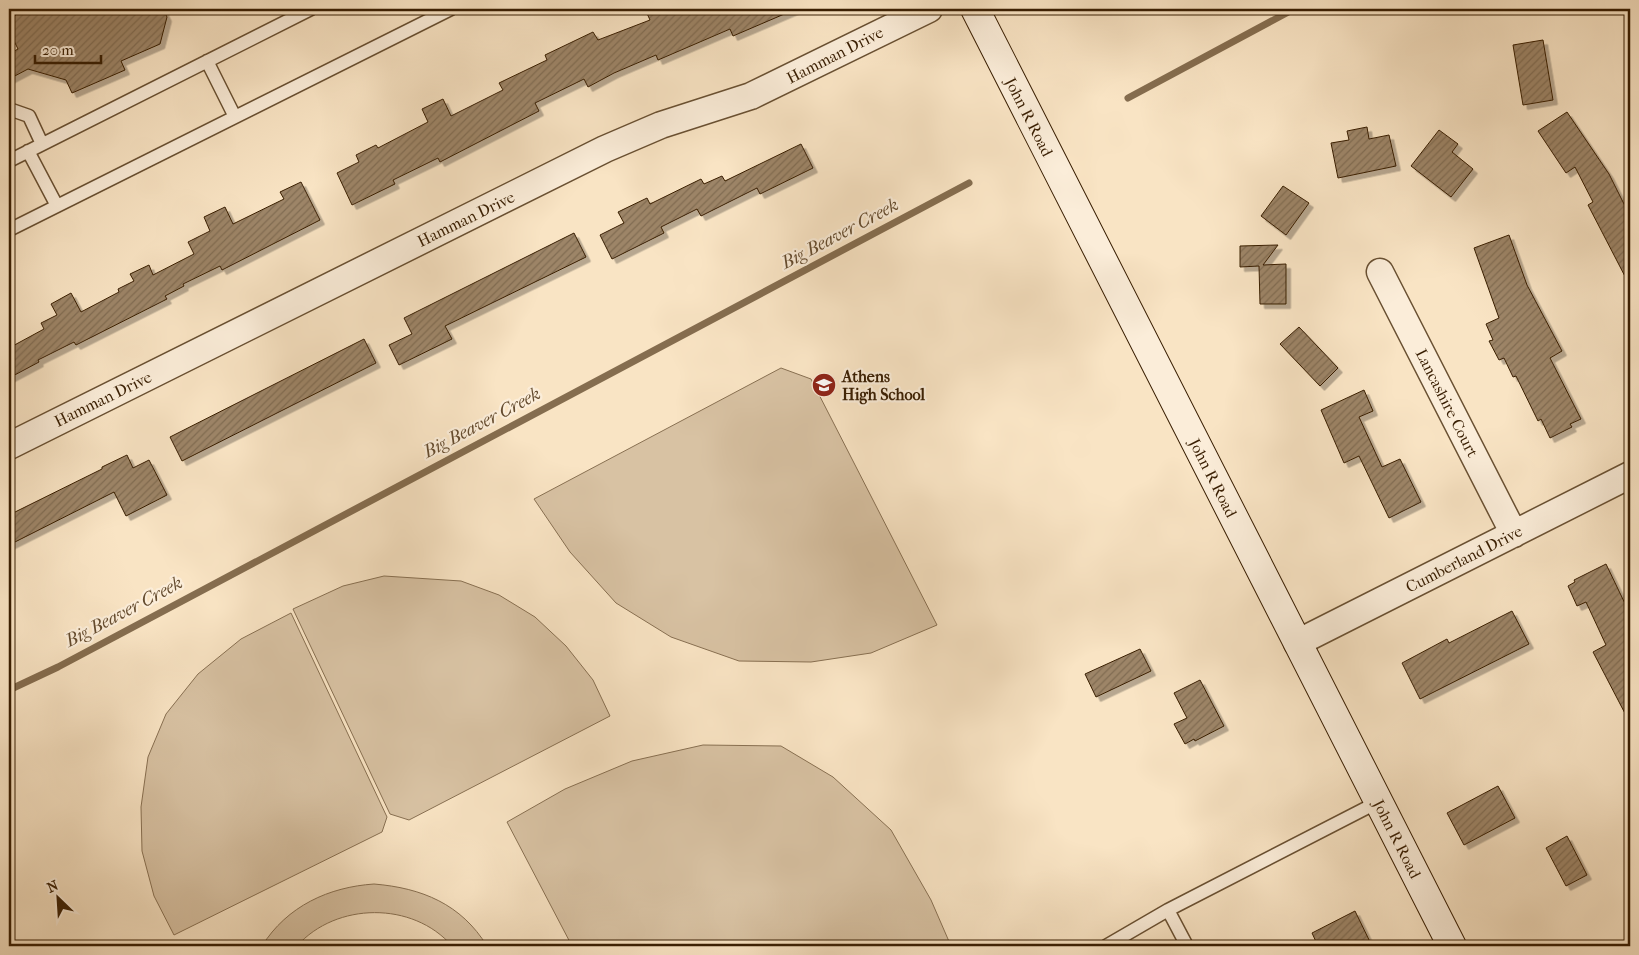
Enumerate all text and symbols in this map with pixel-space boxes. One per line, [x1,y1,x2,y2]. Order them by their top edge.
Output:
street label: Hamman Drive [784,22,887,87]
scale bar [35,32,101,64]
text: 20 m [42,41,74,59]
street label: John R Road [1000,73,1057,160]
street label: Hamman Drive [414,187,518,251]
water label: Big Beaver Creek [777,194,902,274]
street label: Lancashire Court [1412,346,1483,460]
street label: Hamman Drive [51,367,155,431]
place label: Athens High School [841,367,926,405]
school or university icon: Athens High School [811,372,837,398]
water label: Big Beaver Creek [419,383,544,463]
street label: John R Road [1184,434,1241,521]
street label: Cumberland Drive [1403,521,1526,597]
water label: Big Beaver Creek [61,572,186,652]
street label: John R Road [1368,795,1425,882]
north arrow [32,872,82,922]
text: N [44,877,61,897]

